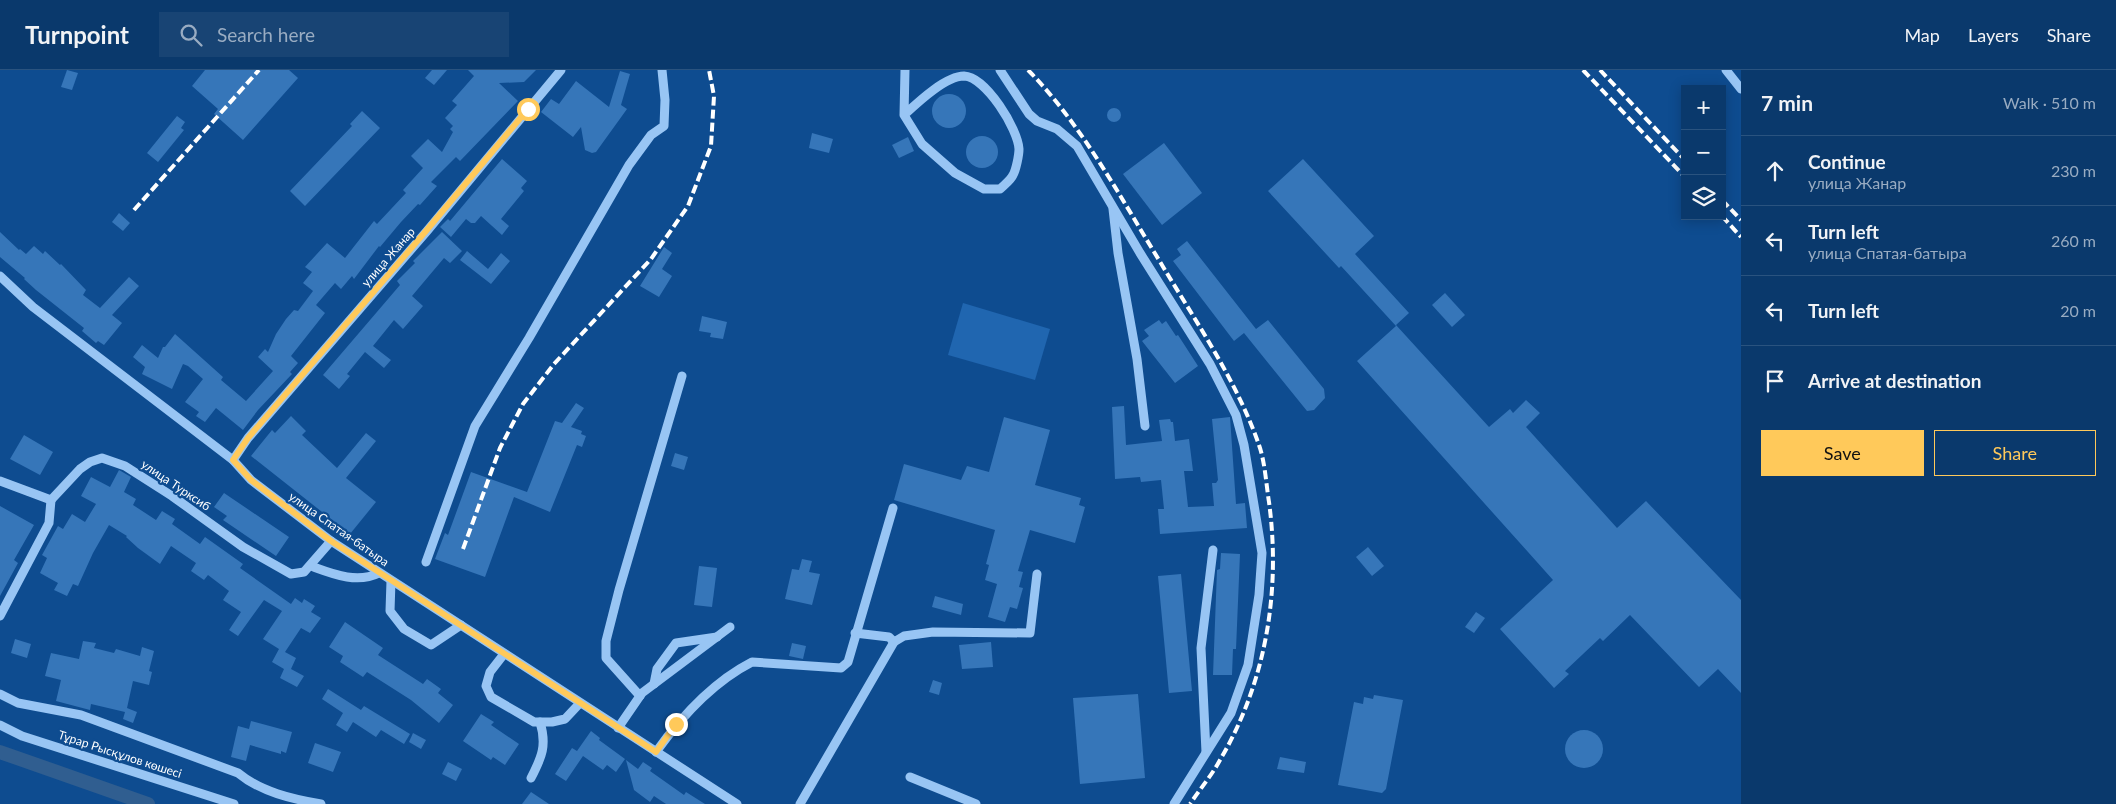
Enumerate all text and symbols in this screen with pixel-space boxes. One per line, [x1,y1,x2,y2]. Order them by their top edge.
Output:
search box [159,12,509,57]
text: Turnpoint [25,20,129,49]
icon: search [177,21,205,49]
text: Search here [217,23,315,46]
text: Map [1904,24,1940,46]
text: Layers [1968,24,2019,46]
text: Share [2047,24,2091,46]
map controls [1681,85,1726,220]
button: + [1681,85,1726,130]
text: 7 min [1761,90,1813,115]
text: Walk · 510 m [2003,93,2096,112]
route start [517,98,540,121]
button: − [1681,130,1726,175]
text: Continue [1808,150,1886,173]
icon: ahead [1761,157,1789,185]
text: 230 m [2051,161,2096,180]
text: улица Жанар [1808,173,1906,192]
button: layers [1681,175,1726,220]
text: Turn left [1808,220,1879,243]
street label: улица Жанар [358,224,418,290]
icon: left [1761,227,1789,255]
text: 260 m [2051,231,2096,250]
text: улица Спатая-батыра [1808,243,1967,262]
icon: left [1761,297,1789,325]
text: Turn left [1808,299,1879,322]
text: 20 m [2060,301,2096,320]
icon: arrive [1761,367,1789,395]
text: Arrive at destination [1808,369,1981,392]
button: Save [1761,430,1924,476]
button: Share [1934,430,2096,476]
street label: улица Турксиб [138,456,214,514]
street label: улица Спатая-батыра [286,489,392,569]
route end [665,713,688,736]
street label: Тұрар Рысқұлов көшесі [56,727,184,781]

